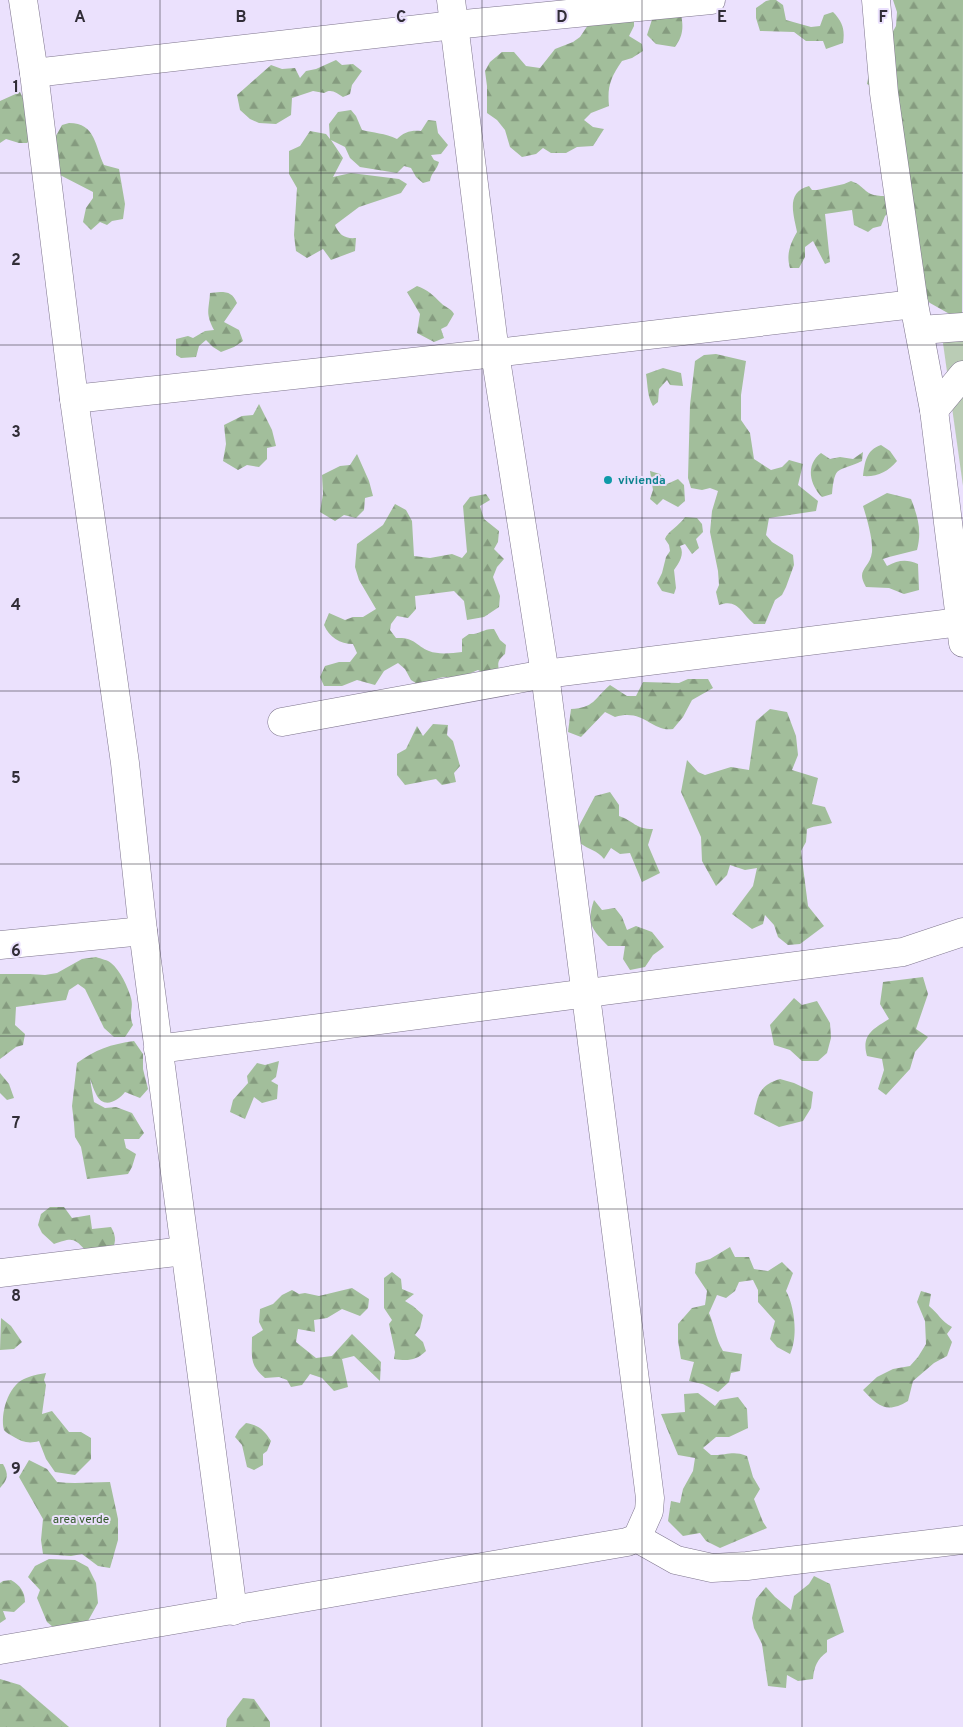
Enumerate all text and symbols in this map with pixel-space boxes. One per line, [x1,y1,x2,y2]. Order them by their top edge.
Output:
text: A [74,8,86,28]
text: B [235,8,247,28]
text: C [396,8,406,28]
text: D [556,8,568,28]
text: E [717,8,727,28]
text: F [878,8,888,28]
text: 1 [13,78,19,98]
text: 2 [11,251,21,271]
text: 3 [11,423,21,443]
place label: vivienda [618,473,666,489]
marker: vivienda [602,474,614,486]
text: 4 [11,596,21,616]
text: 5 [11,769,21,789]
text: 6 [11,942,21,962]
text: 7 [12,1114,20,1134]
text: 8 [11,1287,21,1307]
text: 9 [11,1460,21,1480]
park label: area verde [53,1512,109,1528]

